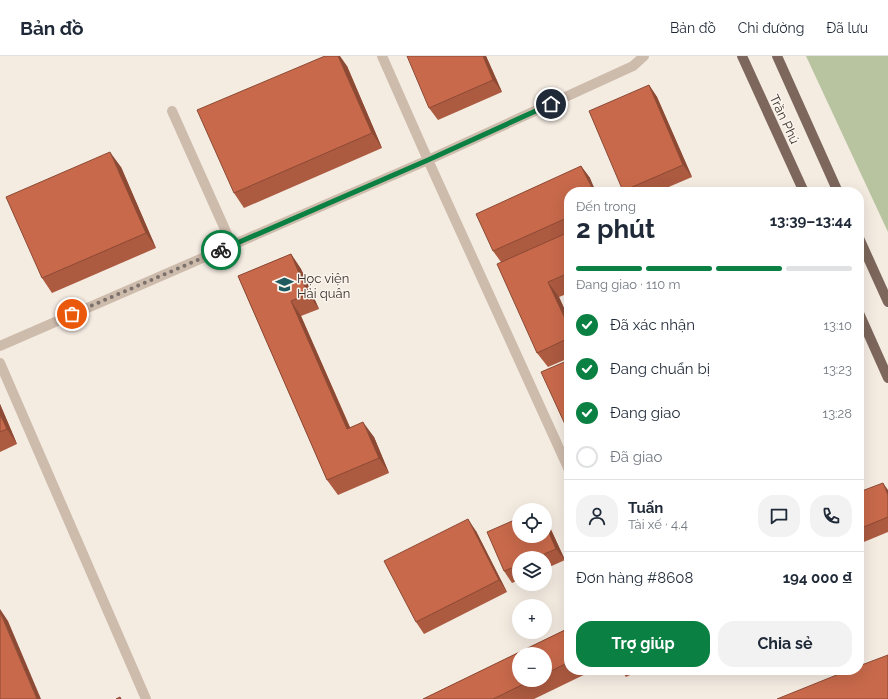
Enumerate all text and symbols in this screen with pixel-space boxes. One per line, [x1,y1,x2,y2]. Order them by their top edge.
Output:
text: Bản đồ [20,17,84,39]
text: Bản đồ [670,20,716,36]
text: Chỉ đường [738,20,804,36]
text: Đã lưu [826,20,868,36]
pin [534,87,568,121]
street label: Trần Phú [767,92,802,146]
icon: home [540,93,562,115]
text: Đến trong [576,199,636,214]
text: 13:39–13:44 [770,212,852,230]
text: 2 phút [576,214,655,244]
courier [201,230,241,270]
icon: bike [210,239,232,261]
place label: Học viện Hải quân [297,271,350,301]
school or university icon: Học viện Hải quân [274,275,294,295]
text: Đang giao · 110 m [576,277,680,292]
pin [55,297,89,331]
icon: bag [61,303,83,325]
icon: check [576,314,598,336]
text: Đã xác nhận [610,316,695,334]
text: 13:10 [824,318,852,333]
icon: check [576,358,598,380]
text: Đang chuẩn bị [610,360,710,378]
text: 13:23 [823,362,852,377]
icon: check [576,402,598,424]
text: Đang giao [610,404,680,422]
text: 13:28 [823,406,852,421]
text: Đã giao [610,448,662,466]
button: person [576,495,618,537]
button: chat [758,495,800,537]
button: phone [810,495,852,537]
text: Tuấn [628,499,663,517]
map controls [512,503,552,687]
button: locate [512,503,552,543]
text: Tài xế · 4.4 [628,517,688,532]
button: layers [512,551,552,591]
text: Đơn hàng #8608 [576,569,693,587]
text: 194 000 ₫ [783,569,852,587]
button: + [512,599,552,639]
button: Trợ giúp [576,621,710,667]
button: Chia sẻ [718,621,852,667]
button: − [512,647,552,687]

